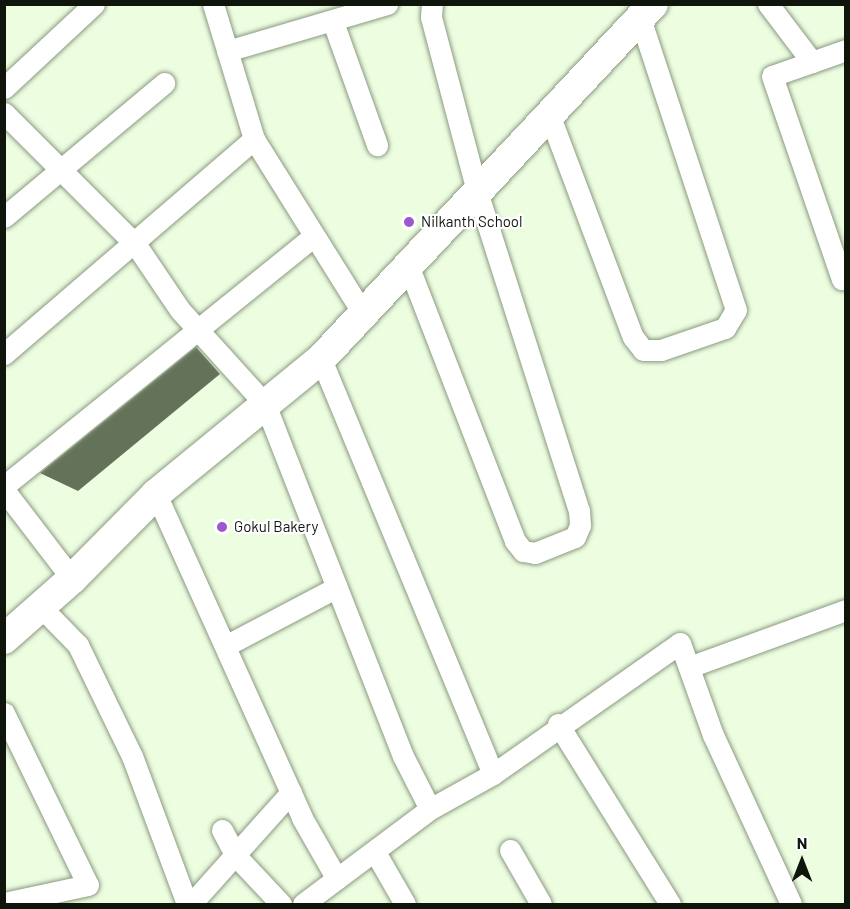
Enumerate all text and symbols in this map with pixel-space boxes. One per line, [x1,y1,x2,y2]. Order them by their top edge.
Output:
place label: Nilkanth School [421,213,522,231]
marker: Nilkanth School [402,215,416,229]
place label: Gokul Bakery [234,518,318,536]
marker: Gokul Bakery [215,520,229,534]
north arrow [772,831,832,891]
text: N [797,833,807,852]

